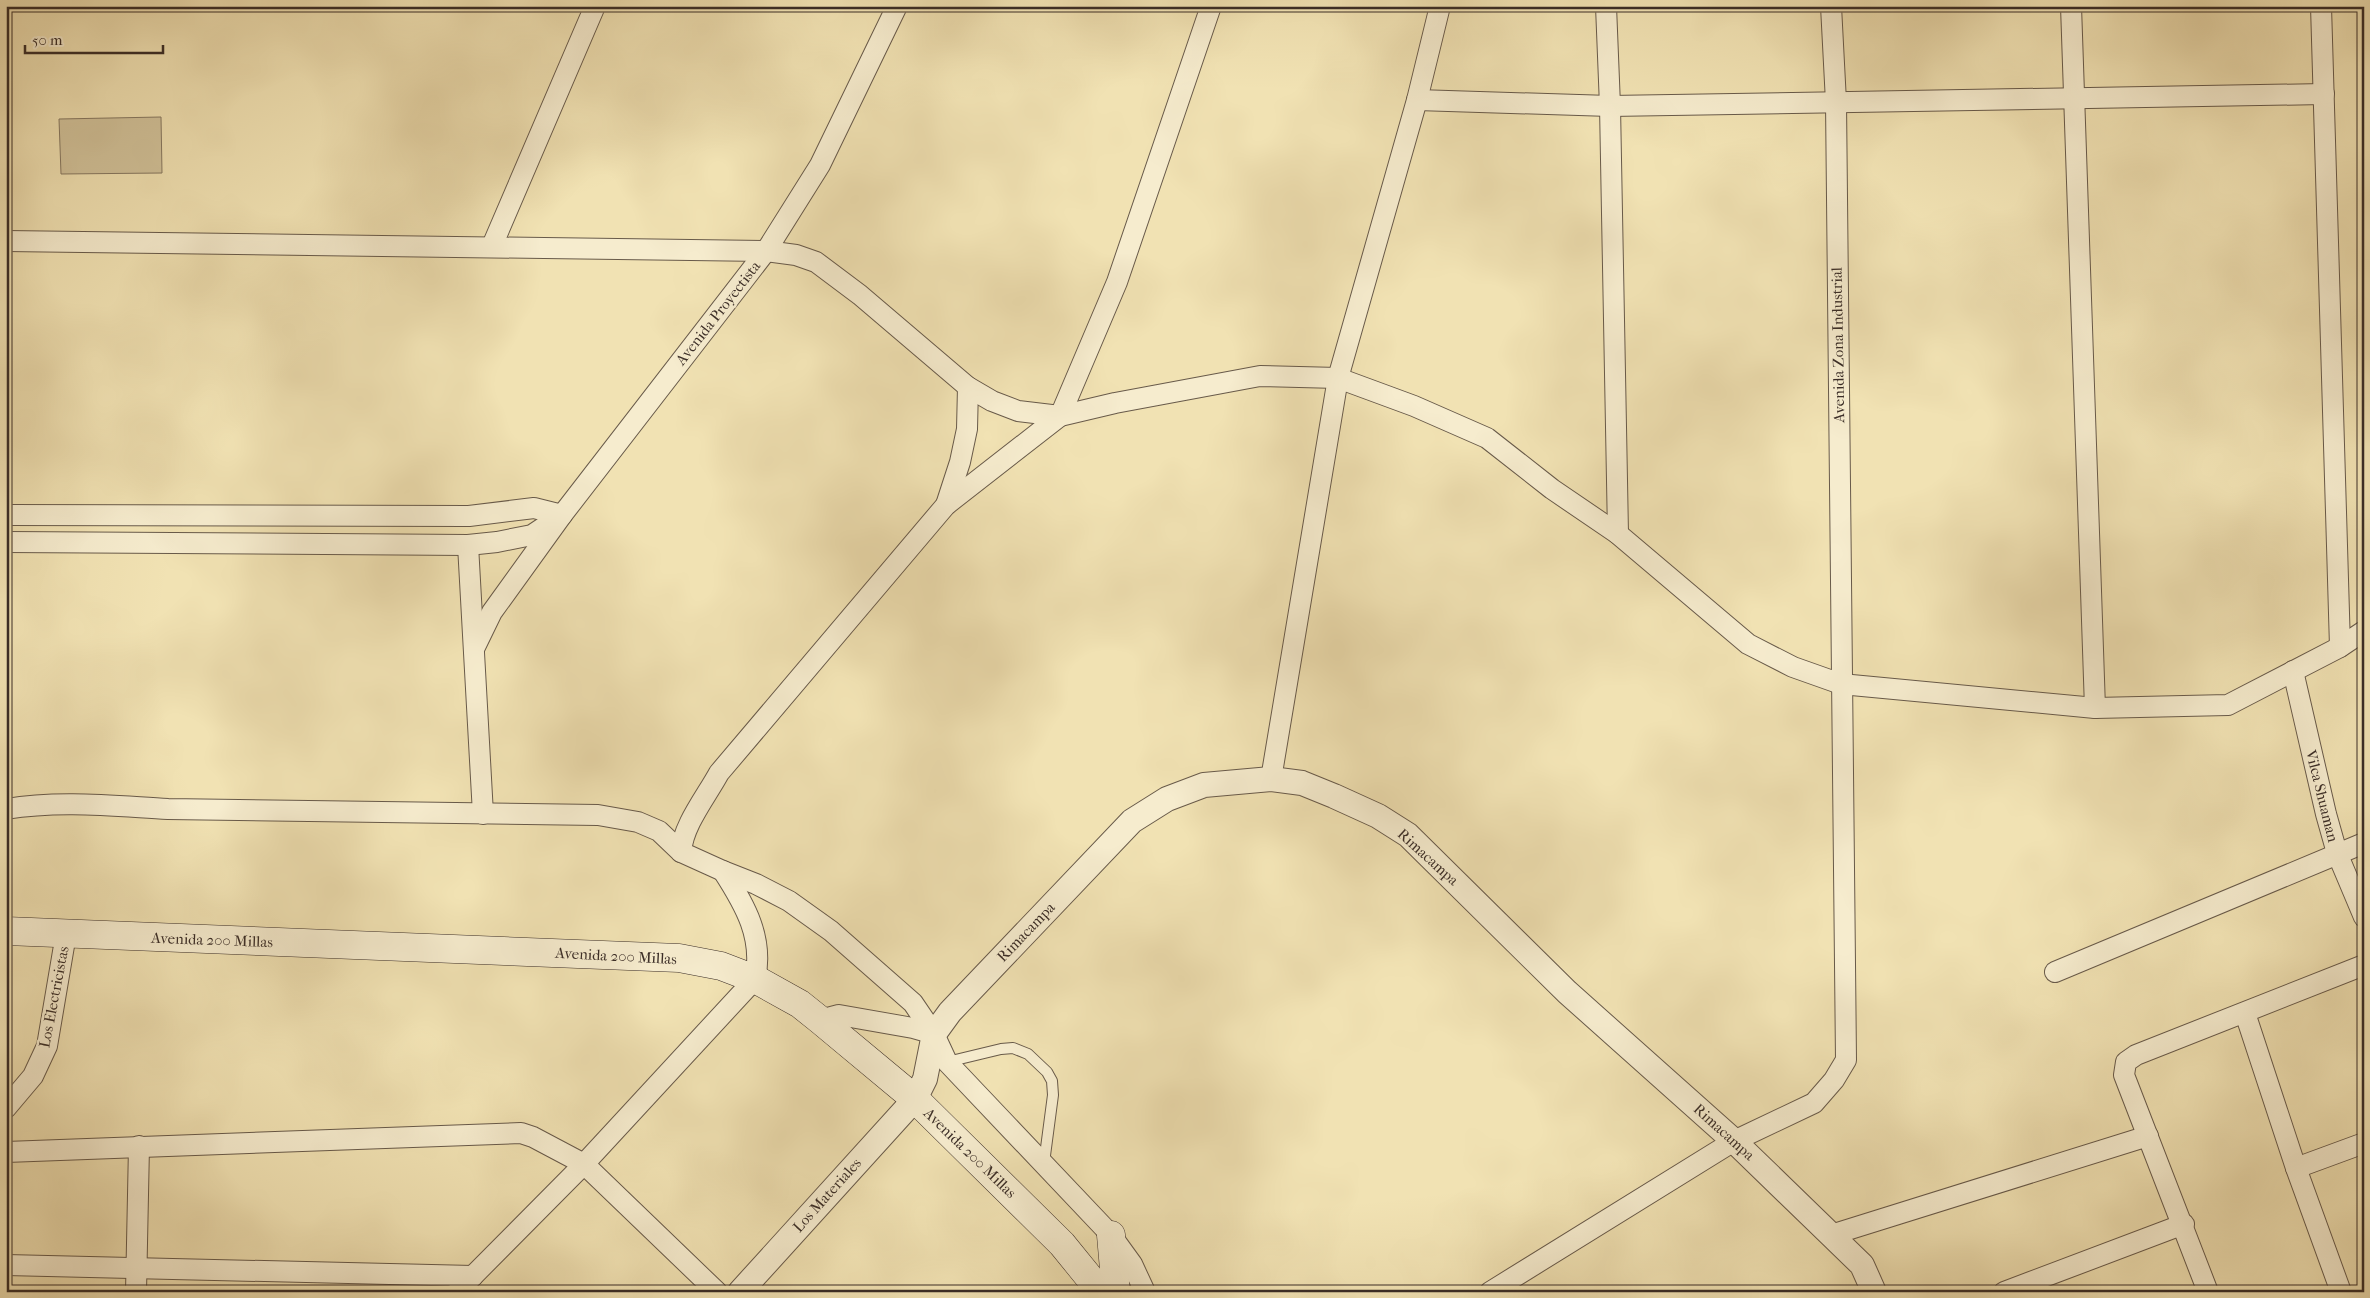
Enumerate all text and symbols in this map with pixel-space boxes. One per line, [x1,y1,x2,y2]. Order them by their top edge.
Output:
scale bar [25,22,162,54]
text: 50 m [32,31,63,49]
street label: Avenida Proyectista [671,257,765,369]
street label: Avenida Zona Industrial [1828,267,1848,424]
street label: Vilca Shuaman [2302,747,2342,844]
street label: Rimacampa [1394,825,1463,890]
street label: Rimacampa [993,898,1060,966]
street label: Avenida 200 Millas [150,929,274,951]
street label: Los Electricistas [35,944,73,1049]
street label: Avenida 200 Millas [554,944,678,968]
street label: Rimacampa [1690,1100,1759,1165]
street label: Avenida 200 Millas [919,1104,1020,1202]
street label: Los Materiales [789,1154,865,1236]

